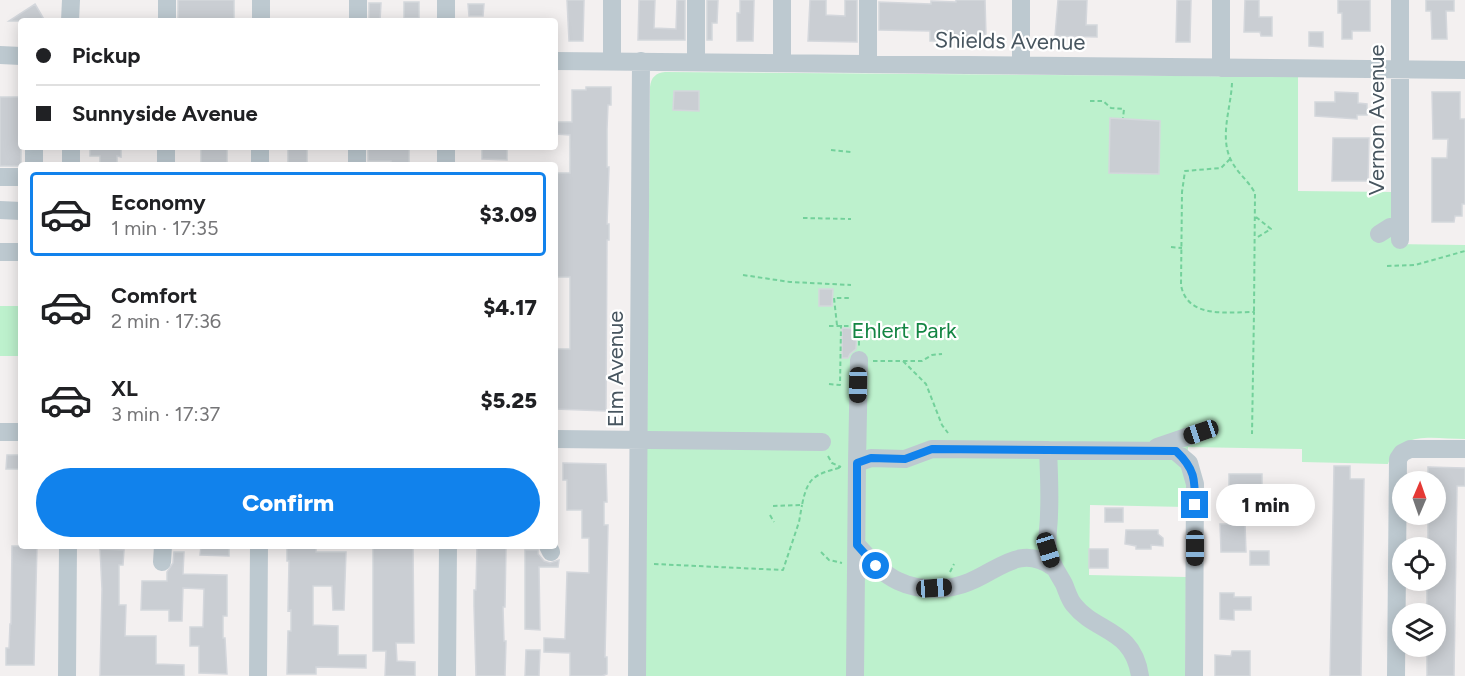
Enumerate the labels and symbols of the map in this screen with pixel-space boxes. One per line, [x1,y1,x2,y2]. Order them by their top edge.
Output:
street label: Shields Avenue [934,26,1086,56]
street label: Vernon Avenue [1363,45,1390,195]
street label: Elm Avenue [602,311,629,427]
park label: Ehlert Park [851,317,957,344]
car [849,367,867,403]
car [1181,418,1221,446]
north arrow [1392,471,1446,525]
callout: 1 min [1216,484,1315,526]
route end [1181,491,1208,518]
car [1034,530,1062,570]
car [1186,530,1204,566]
route start [862,552,889,579]
car [915,578,953,598]

